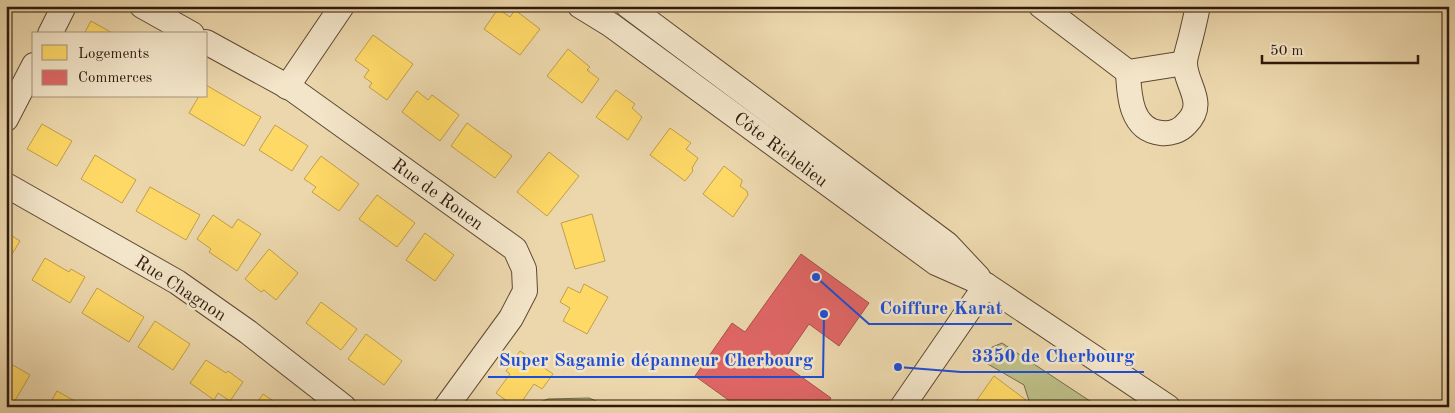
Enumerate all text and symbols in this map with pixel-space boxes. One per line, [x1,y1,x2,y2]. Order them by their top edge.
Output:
legend [32,32,208,98]
scale bar [1262,32,1419,64]
text: 50 m [1270,44,1304,59]
text: Logements [78,47,149,62]
text: Commerces [78,71,152,86]
street label: Côte Richelieu [730,109,831,191]
street label: Rue de Rouen [388,156,487,234]
street label: Rue Chagnon [132,253,229,325]
callout: Coiffure Karat [869,290,1012,324]
text: Coiffure Karat [879,300,1003,319]
callout: 3350 de Cherbourg [961,338,1144,372]
callout: Super Sagamie dépanneur Cherbourg [488,343,823,377]
text: 3350 de Cherbourg [971,348,1135,367]
text: Super Sagamie dépanneur Cherbourg [499,352,814,371]

